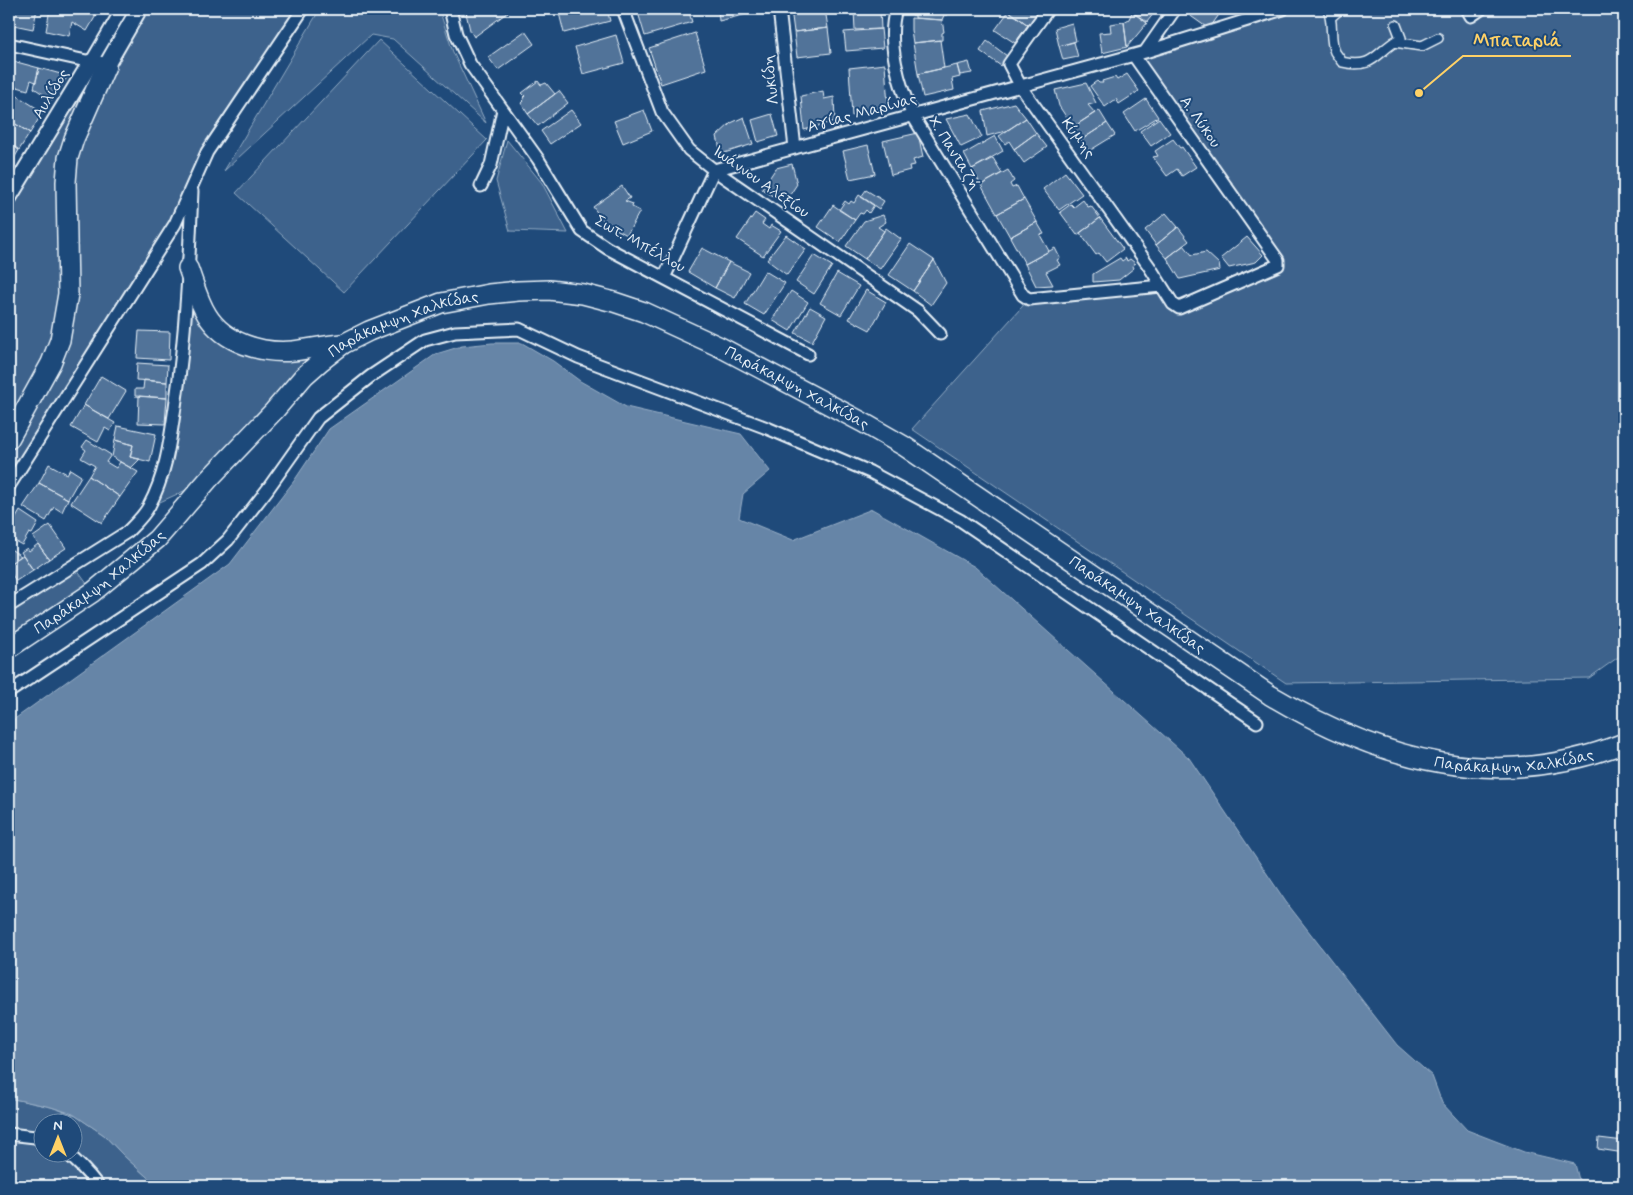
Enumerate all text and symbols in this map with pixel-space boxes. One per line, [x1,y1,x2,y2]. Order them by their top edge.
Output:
callout: Μπαταριά [1463,23,1571,56]
text: Μπαταριά [1473,29,1562,53]
street label: Λυκίδη [758,54,784,106]
street label: Αυλίδος [28,65,74,123]
street label: Αγίας Μαρίνας [805,88,919,138]
street label: Α. Λύκου [1175,92,1225,152]
street label: Χ. Πανταζή [923,112,985,194]
street label: Κύμης [1056,113,1100,163]
street label: Ιωάννου Αλεξίου [709,141,813,223]
street label: Σωτ. Μπέλλου [591,210,690,278]
street label: Παράκαμψη Χαλκίδας [324,286,480,362]
street label: Παράκαμψη Χαλκίδας [721,341,873,434]
street label: Παράκαμψη Χαλκίδας [30,526,170,639]
street label: Παράκαμψη Χαλκίδας [1065,551,1209,658]
street label: Παράκαμψη Χαλκίδας [1433,744,1596,778]
north arrow [32,1112,82,1162]
text: N [53,1117,63,1135]

